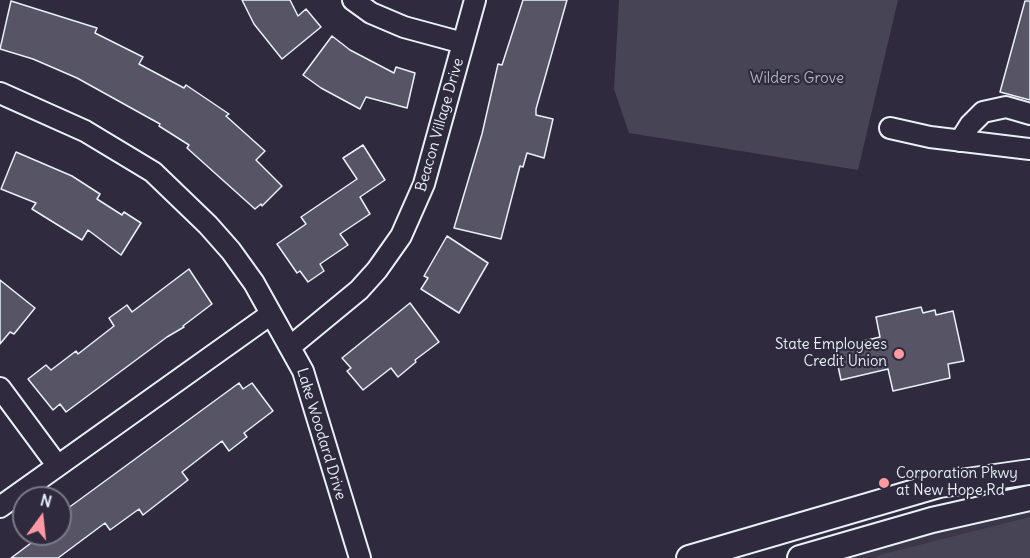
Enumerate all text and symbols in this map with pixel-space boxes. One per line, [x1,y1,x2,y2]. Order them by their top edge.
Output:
street label: Beacon Village Drive [412,56,468,194]
park label: Wilders Grove [750,70,844,88]
place label: State Employees Credit Union [775,336,887,371]
marker: State Employees Credit Union [892,347,906,361]
street label: Lake Woodard Drive [292,366,350,502]
place label: Corporation Pkwy at New Hope Rd [896,465,1018,500]
marker: Corporation Pkwy at New Hope Rd [877,476,891,490]
north arrow [12,486,72,546]
text: N [38,489,54,512]

